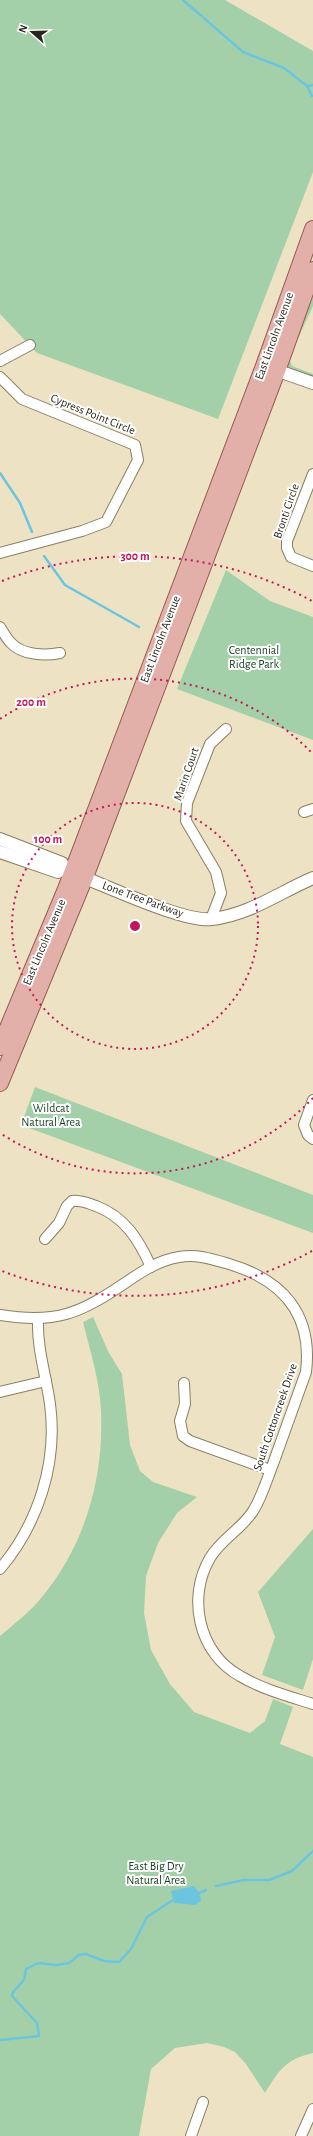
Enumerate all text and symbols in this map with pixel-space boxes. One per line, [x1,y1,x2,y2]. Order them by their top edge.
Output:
north arrow [12,12,52,52]
text: N [17,23,30,34]
street label: East Lincoln Avenue [253,291,295,381]
street label: Cypress Point Circle [49,392,137,437]
street label: Bronti Circle [271,482,301,540]
text: 300 m [120,550,150,562]
street label: East Lincoln Avenue [138,594,182,684]
park label: Centennial Ridge Park [229,644,279,670]
text: 200 m [16,696,46,708]
street label: Marin Court [171,746,201,802]
text: 100 m [34,833,62,845]
street label: Lone Tree Parkway [100,879,185,920]
street label: East Lincoln Avenue [20,897,68,987]
centre of rings [128,919,142,933]
park label: Wildcat Natural Area [21,1102,81,1128]
street label: South Cottoncreek Drive [251,1362,299,1472]
park label: East Big Dry Natural Area [126,1860,186,1886]

